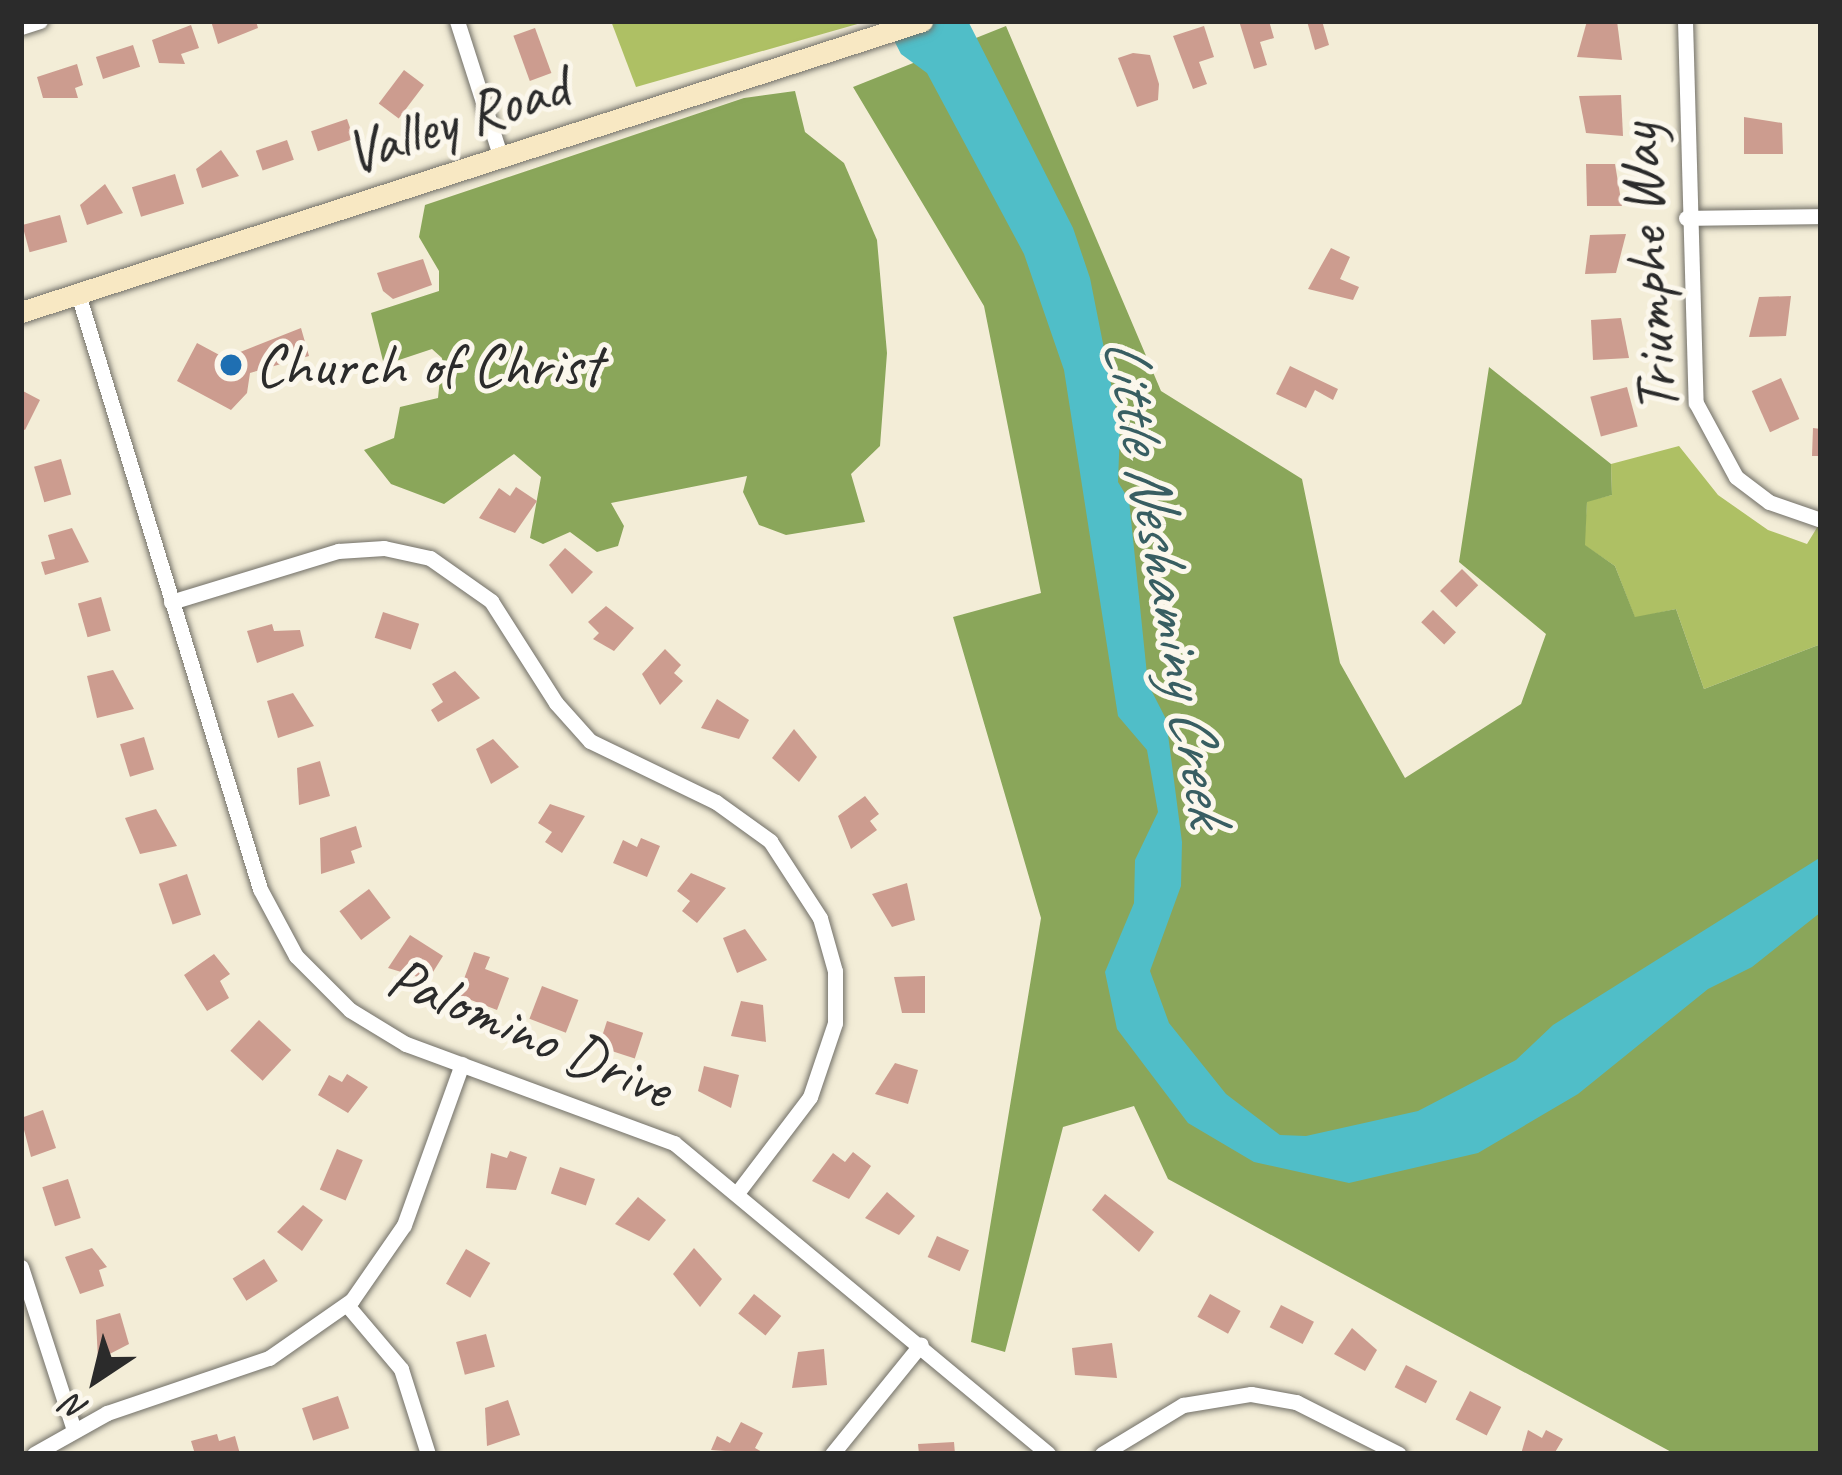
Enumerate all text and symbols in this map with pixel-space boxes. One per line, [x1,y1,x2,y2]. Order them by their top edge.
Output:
street label: Valley Road [337,51,575,189]
street label: Triumphe Way [1602,123,1694,415]
place label: Church of Christ [255,329,602,401]
water label: Little Neshaminy Creek [1087,332,1247,828]
marker: Church of Christ [218,352,244,378]
street label: Palomino Drive [377,940,683,1124]
north arrow [36,1319,156,1439]
text: N [55,1385,96,1432]

